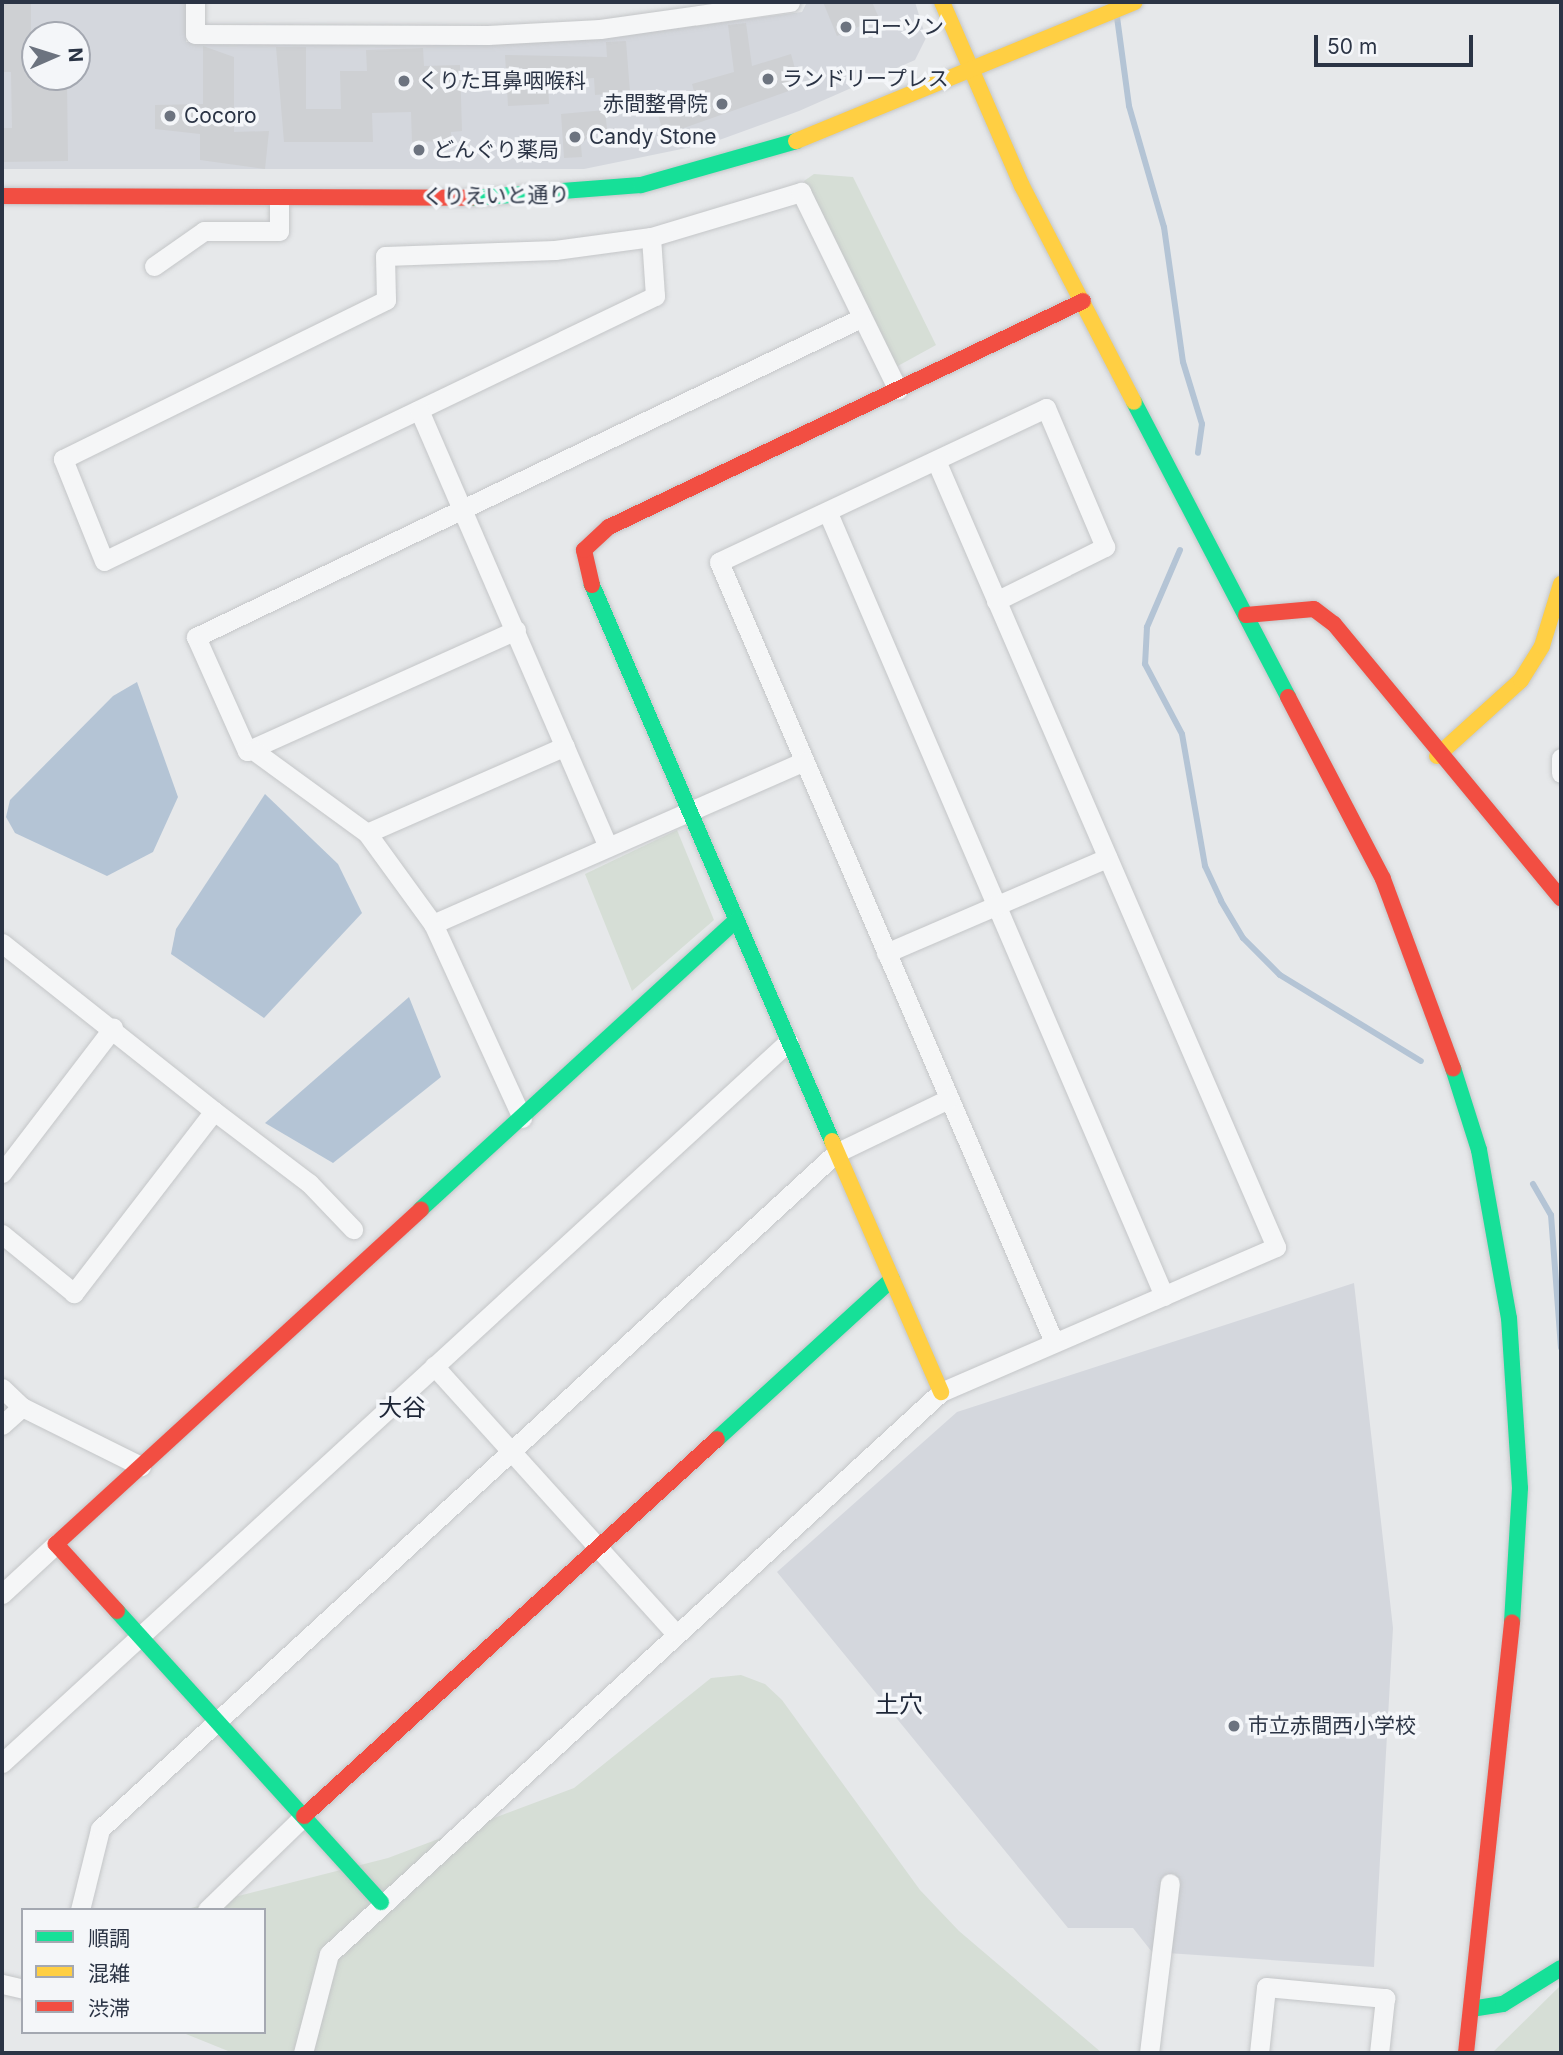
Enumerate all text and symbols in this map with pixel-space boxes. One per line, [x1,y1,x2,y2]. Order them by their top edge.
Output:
place label: ローソン [860,14,944,40]
marker: ローソン [838,19,854,35]
north arrow [21,21,91,91]
scale bar [1318,21,1477,65]
text: 50 m [1327,34,1377,59]
text: N [64,47,87,63]
place label: ランドリープレス [782,66,950,92]
place label: くりた耳鼻咽喉科 [418,68,586,94]
marker: ランドリープレス [760,71,776,87]
marker: くりた耳鼻咽喉科 [396,73,412,89]
place label: 赤間整骨院 [603,91,708,117]
marker: 赤間整骨院 [714,96,730,112]
place label: Cocoro [184,103,257,129]
marker: Cocoro [162,108,178,124]
place label: Candy Stone [589,124,717,150]
marker: Candy Stone [567,129,583,145]
place label: どんぐり薬局 [433,137,559,163]
marker: どんぐり薬局 [411,142,427,158]
street label: くりえいと通り [422,182,570,210]
district label: 大谷 [378,1394,426,1422]
district label: 土穴 [875,1691,923,1719]
place label: 市立赤間西小学校 [1248,1713,1416,1739]
marker: 市立赤間西小学校 [1226,1718,1242,1734]
legend [21,1908,266,2034]
text: 順調 [88,1926,130,1951]
text: 混雑 [88,1961,130,1986]
text: 渋滞 [88,1996,130,2021]

